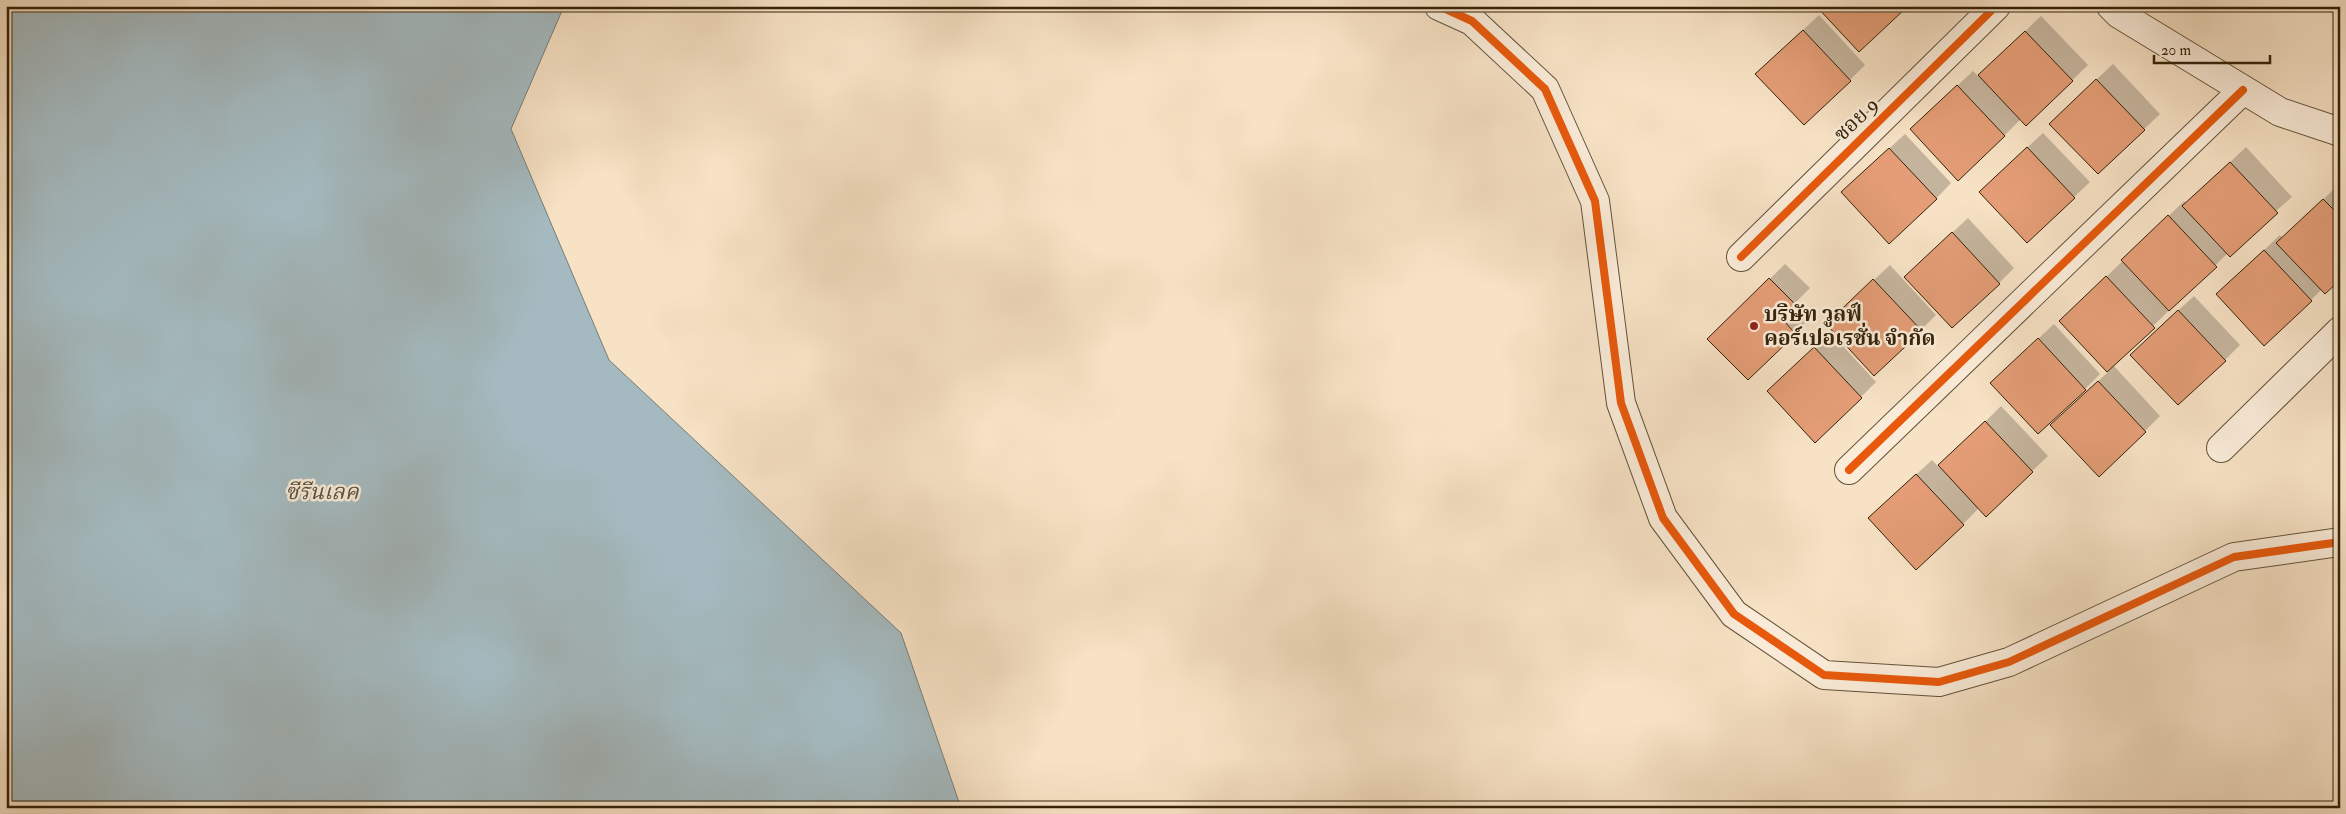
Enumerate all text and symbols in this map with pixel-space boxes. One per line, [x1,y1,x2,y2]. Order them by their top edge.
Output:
scale bar [2154,32,2270,64]
text: 20 m [2161,41,2191,60]
street label: ซอย 9 [1828,91,1885,147]
place label: บริษัท วูลฟ์ คอร์เปอเรชั่น จำกัด [1764,301,1935,352]
marker: บริษัท วูลฟ์ คอร์เปอเรชั่น จำกัด [1748,320,1760,332]
water label: ซีรีนเลค [285,478,360,506]

